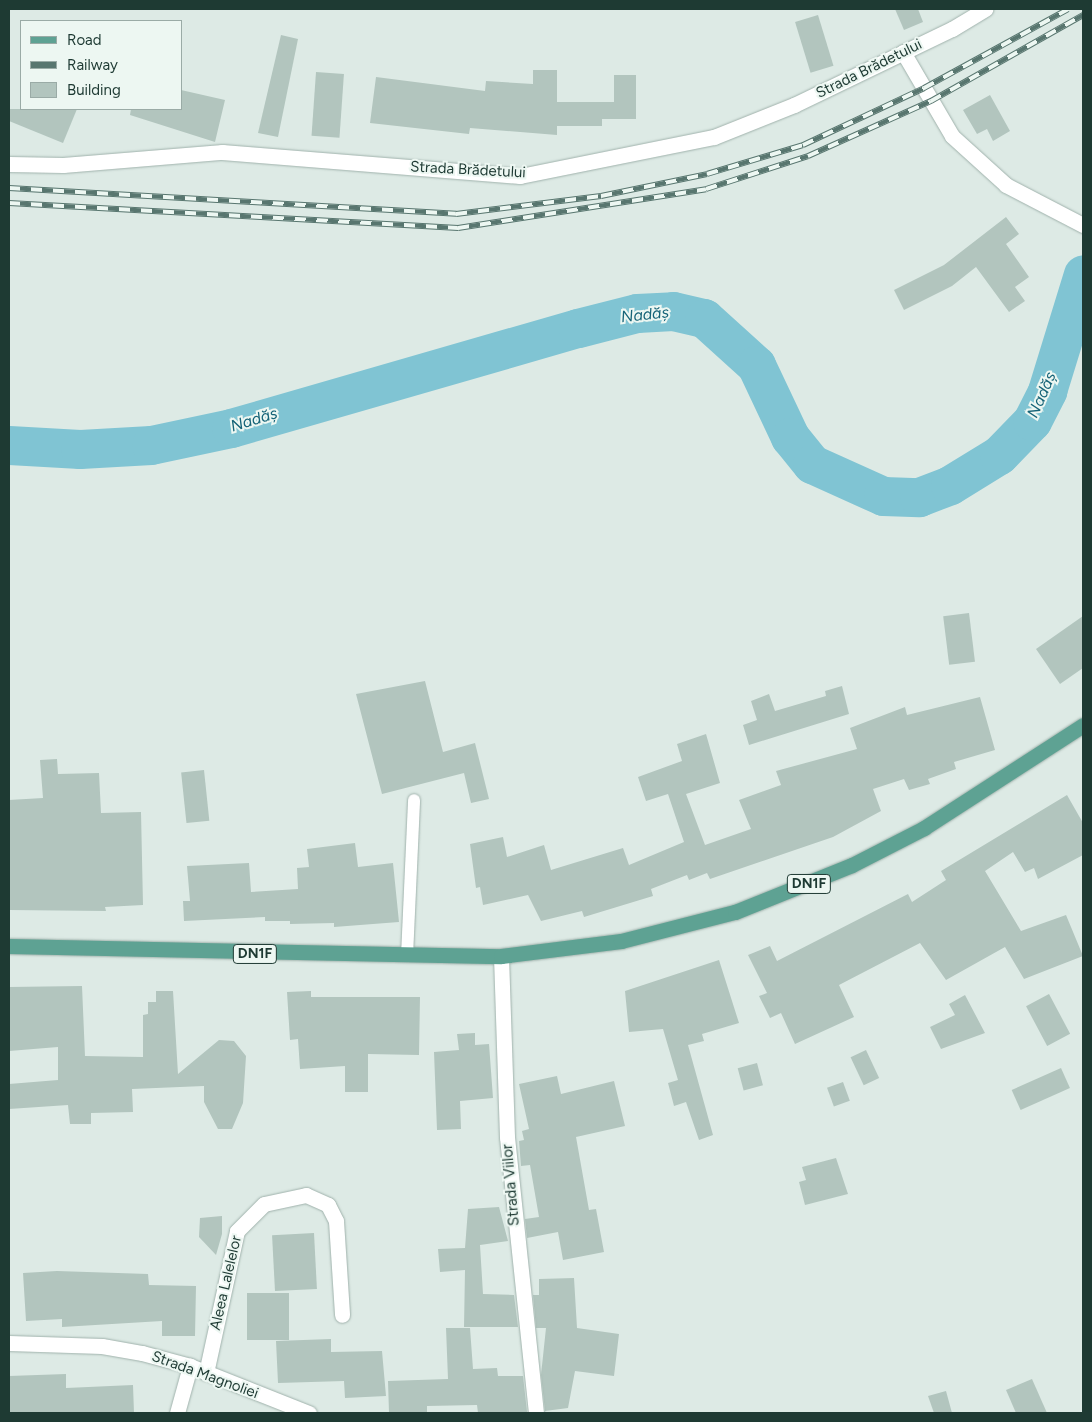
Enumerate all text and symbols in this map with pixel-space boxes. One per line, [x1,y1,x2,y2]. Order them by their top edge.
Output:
legend [20,20,182,110]
text: Road [67,31,102,49]
street label: Strada Brădetului [813,36,925,102]
text: Railway [67,56,118,74]
text: Building [67,81,121,99]
street label: Strada Brădetului [410,158,526,182]
water label: Nadăș [620,303,670,327]
water label: Nadăș [1023,369,1061,421]
water label: Nadăș [228,404,280,436]
road number: DN1F [786,872,832,896]
road number: DN1F [232,942,278,966]
street label: Strada Viilor [498,1143,524,1227]
street label: Aleea Lalelelor [206,1234,246,1332]
street label: Strada Magnoliei [149,1347,261,1403]

